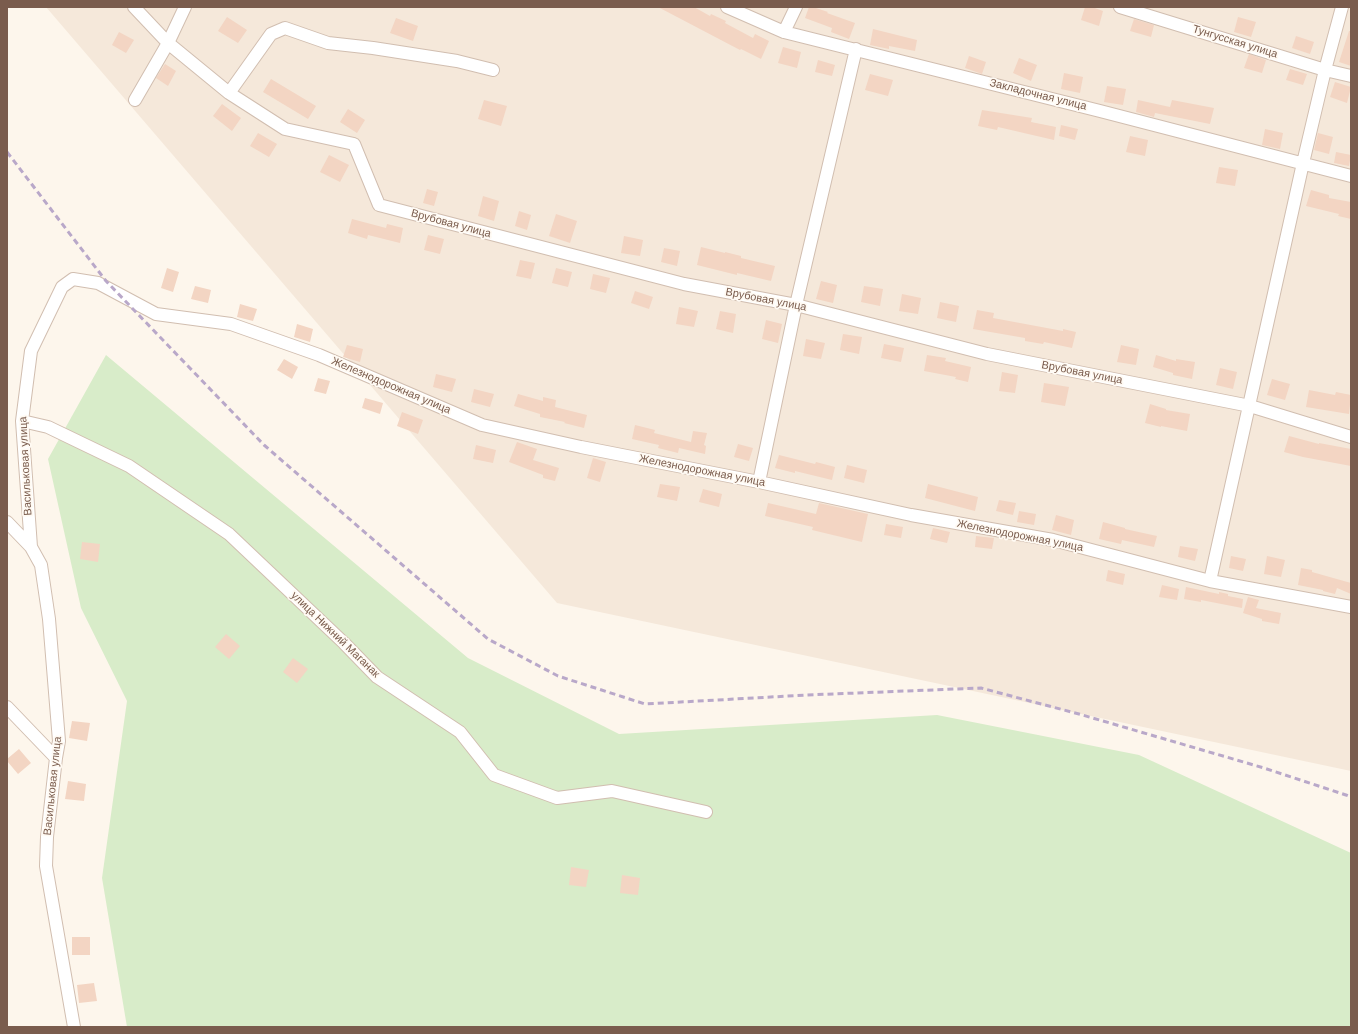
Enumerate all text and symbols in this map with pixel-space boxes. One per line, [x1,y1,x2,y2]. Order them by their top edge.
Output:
street label: Тунгусская улица [1191,23,1279,61]
street label: Закладочная улица [988,77,1088,113]
street label: Врубовая улица [410,207,492,241]
street label: Врубовая улица [724,286,808,314]
street label: Железнодорожная улица [329,355,453,417]
street label: Врубовая улица [1040,359,1124,387]
street label: Васильковая улица [17,416,35,516]
street label: Железнодорожная улица [638,452,766,490]
street label: Железнодорожная улица [956,517,1084,555]
street label: улица Нижний Маганак [288,589,382,681]
street label: Васильковая улица [41,736,65,836]

